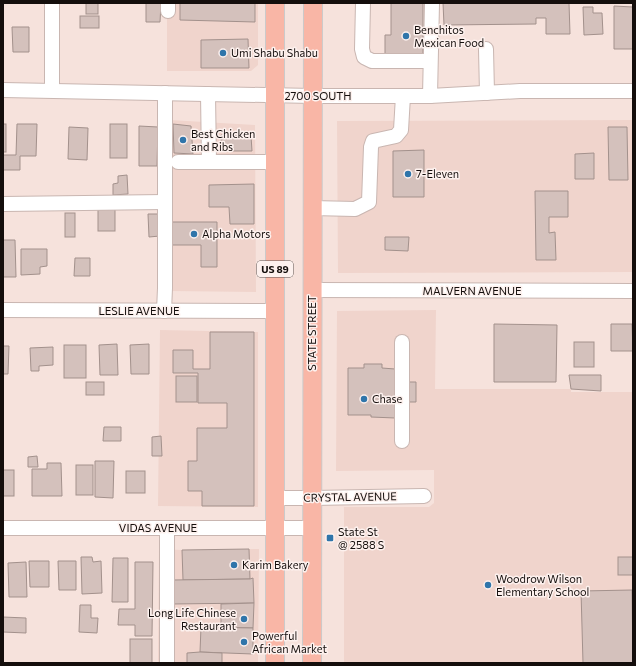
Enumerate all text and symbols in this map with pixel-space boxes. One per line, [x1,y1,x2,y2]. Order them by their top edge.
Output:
place label: Benchitos Mexican Food [414,23,484,49]
marker: Benchitos Mexican Food [401,31,411,41]
place label: Umi Shabu Shabu [231,46,318,59]
marker: Umi Shabu Shabu [218,48,228,58]
street label: 2700 SOUTH [284,89,352,102]
place label: Best Chicken and Ribs [191,127,255,153]
marker: Best Chicken and Ribs [178,135,188,145]
place label: 7-Eleven [416,167,459,180]
marker: 7-Eleven [403,169,413,179]
place label: Alpha Motors [202,227,270,240]
marker: Alpha Motors [189,229,199,239]
road number: US 89 [257,261,293,277]
street label: MALVERN AVENUE [422,284,522,297]
street label: STATE STREET [305,295,318,371]
street label: LESLIE AVENUE [98,304,180,317]
place label: Chase [372,392,403,405]
marker: Chase [359,394,369,404]
street label: CRYSTAL AVENUE [303,489,397,504]
street label: VIDAS AVENUE [119,521,197,534]
place label: State St @ 2588 S [338,525,384,551]
marker: State St @ 2588 S [325,533,335,543]
place label: Karim Bakery [242,558,309,571]
marker: Karim Bakery [229,560,239,570]
place label: Woodrow Wilson Elementary School [496,572,589,598]
marker: Woodrow Wilson Elementary School [483,580,493,590]
place label: Long Life Chinese Restaurant [148,606,236,632]
marker: Long Life Chinese Restaurant [239,614,249,624]
place label: Powerful African Market [252,629,328,655]
marker: Powerful African Market [239,637,249,647]

